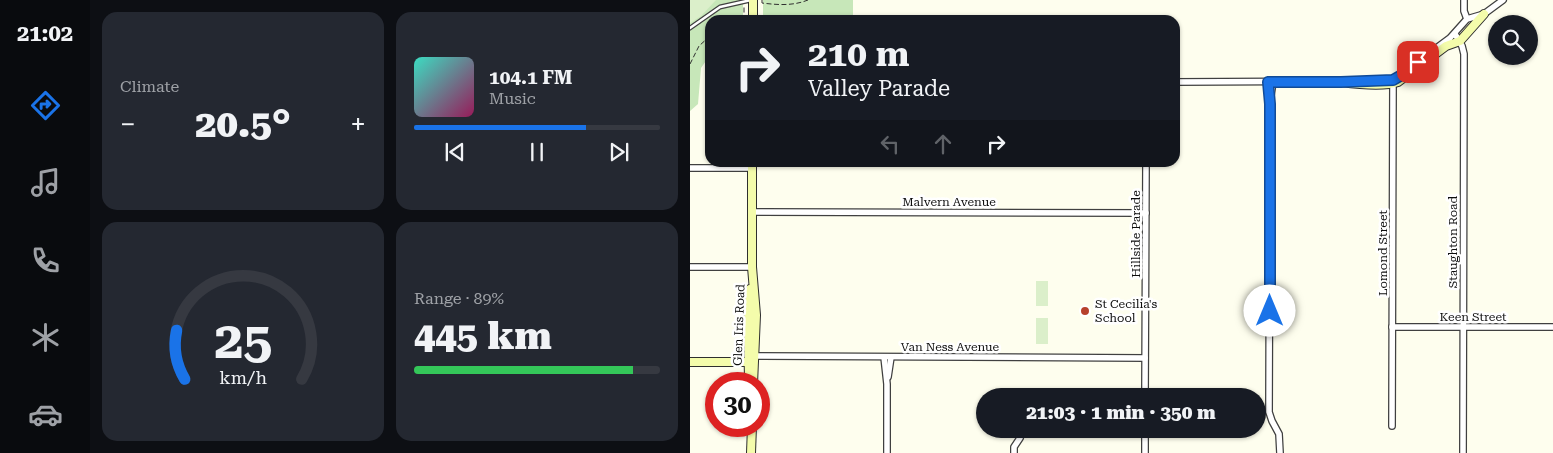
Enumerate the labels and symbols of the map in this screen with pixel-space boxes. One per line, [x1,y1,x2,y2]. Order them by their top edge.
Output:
pin [1397,41,1439,83]
street label: Hillside Parade [1129,190,1143,278]
street label: Malvern Avenue [902,195,996,209]
street label: Staughton Road [1446,196,1460,288]
street label: Lomond Street [1376,209,1390,296]
street label: Glen Iris Road [731,284,747,366]
position arrow [1243,284,1295,336]
place label: St Cecilia's School [1095,297,1157,325]
marker: St Cecilia's School [1079,305,1091,317]
street label: Keen Street [1440,310,1507,324]
street label: Van Ness Avenue [901,340,1000,354]
speed limit sign: 30 [705,372,770,437]

